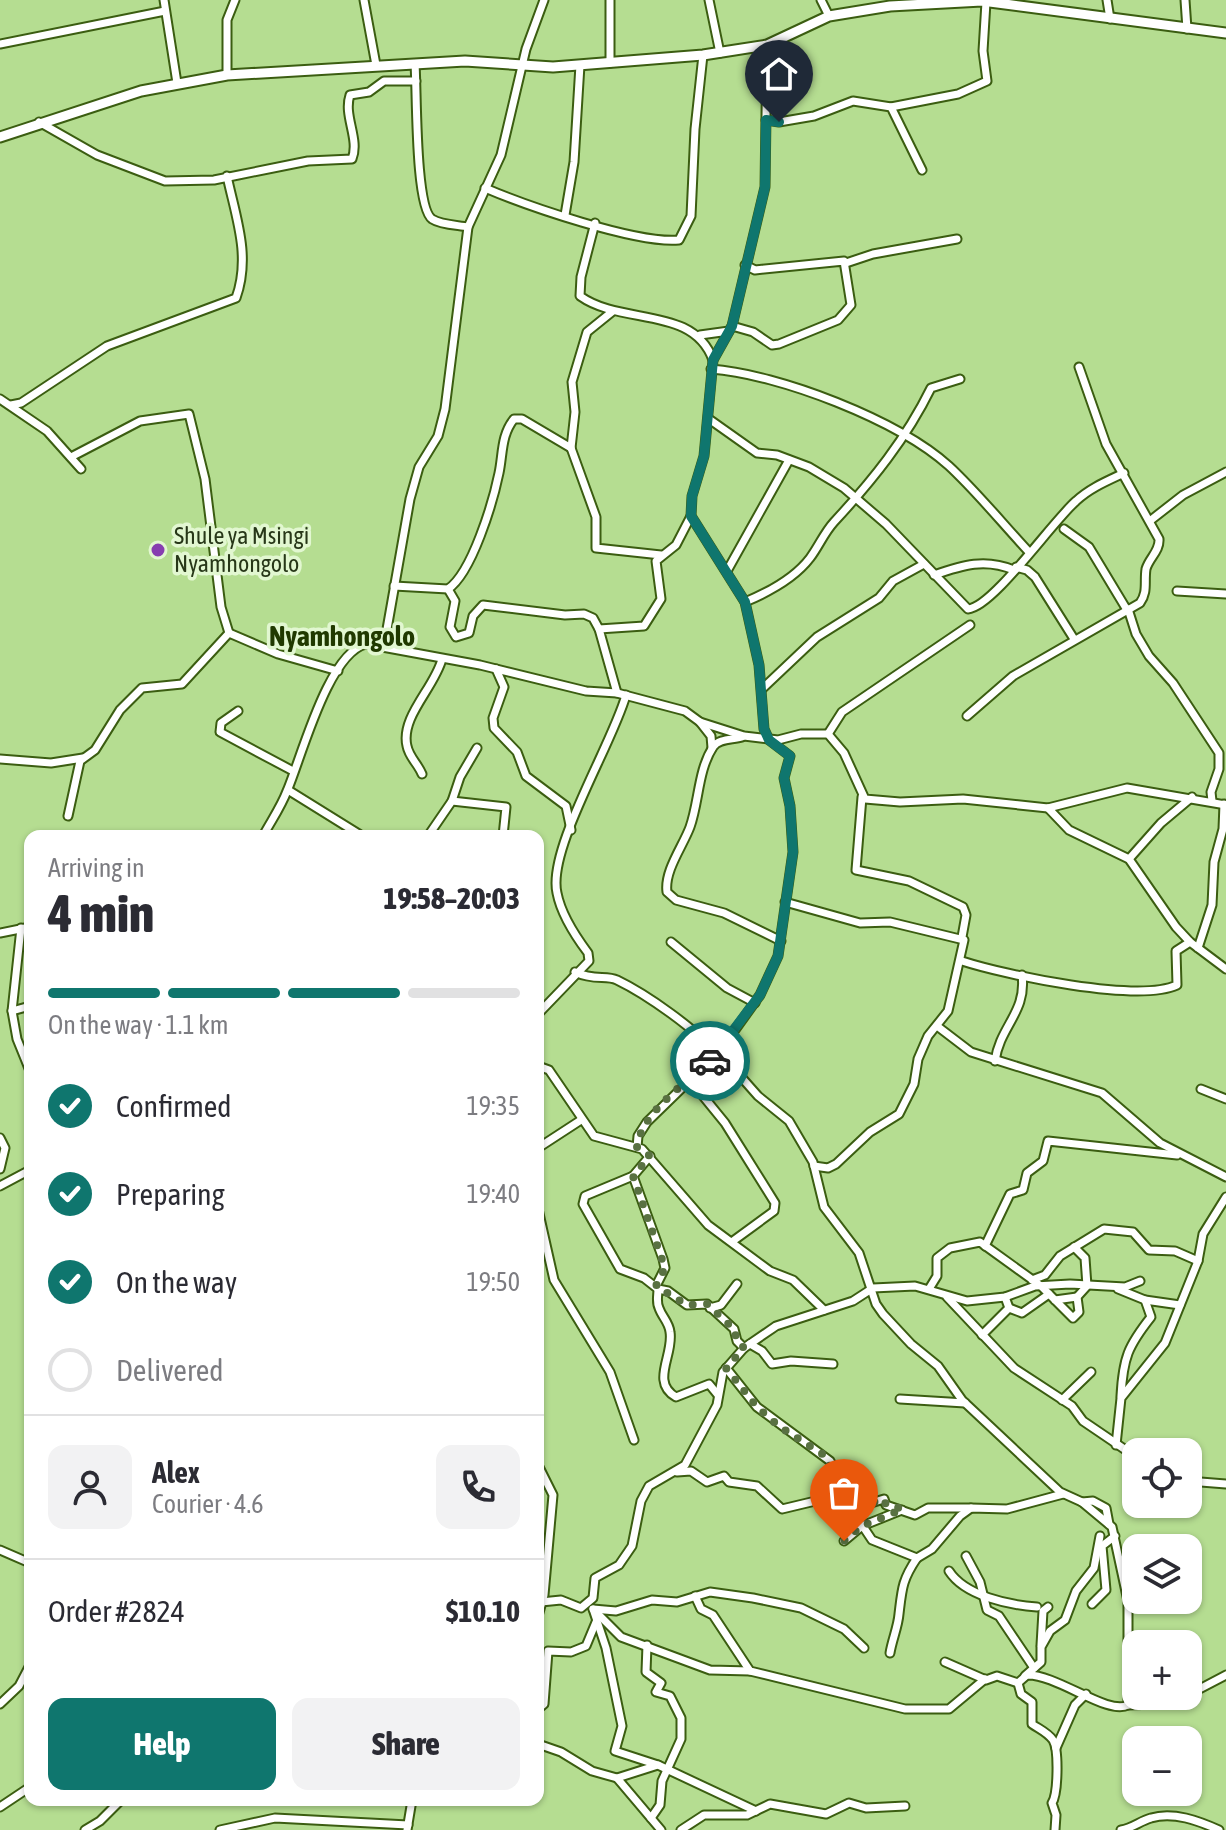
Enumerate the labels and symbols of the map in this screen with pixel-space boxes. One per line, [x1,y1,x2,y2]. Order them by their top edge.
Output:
pin [745,40,813,122]
place label: Shule ya Msingi Nyamhongolo [174,522,309,577]
marker: Shule ya Msingi Nyamhongolo [149,541,167,559]
district label: Nyamhongolo [269,620,415,652]
courier [670,1021,750,1101]
pin [810,1459,878,1541]

